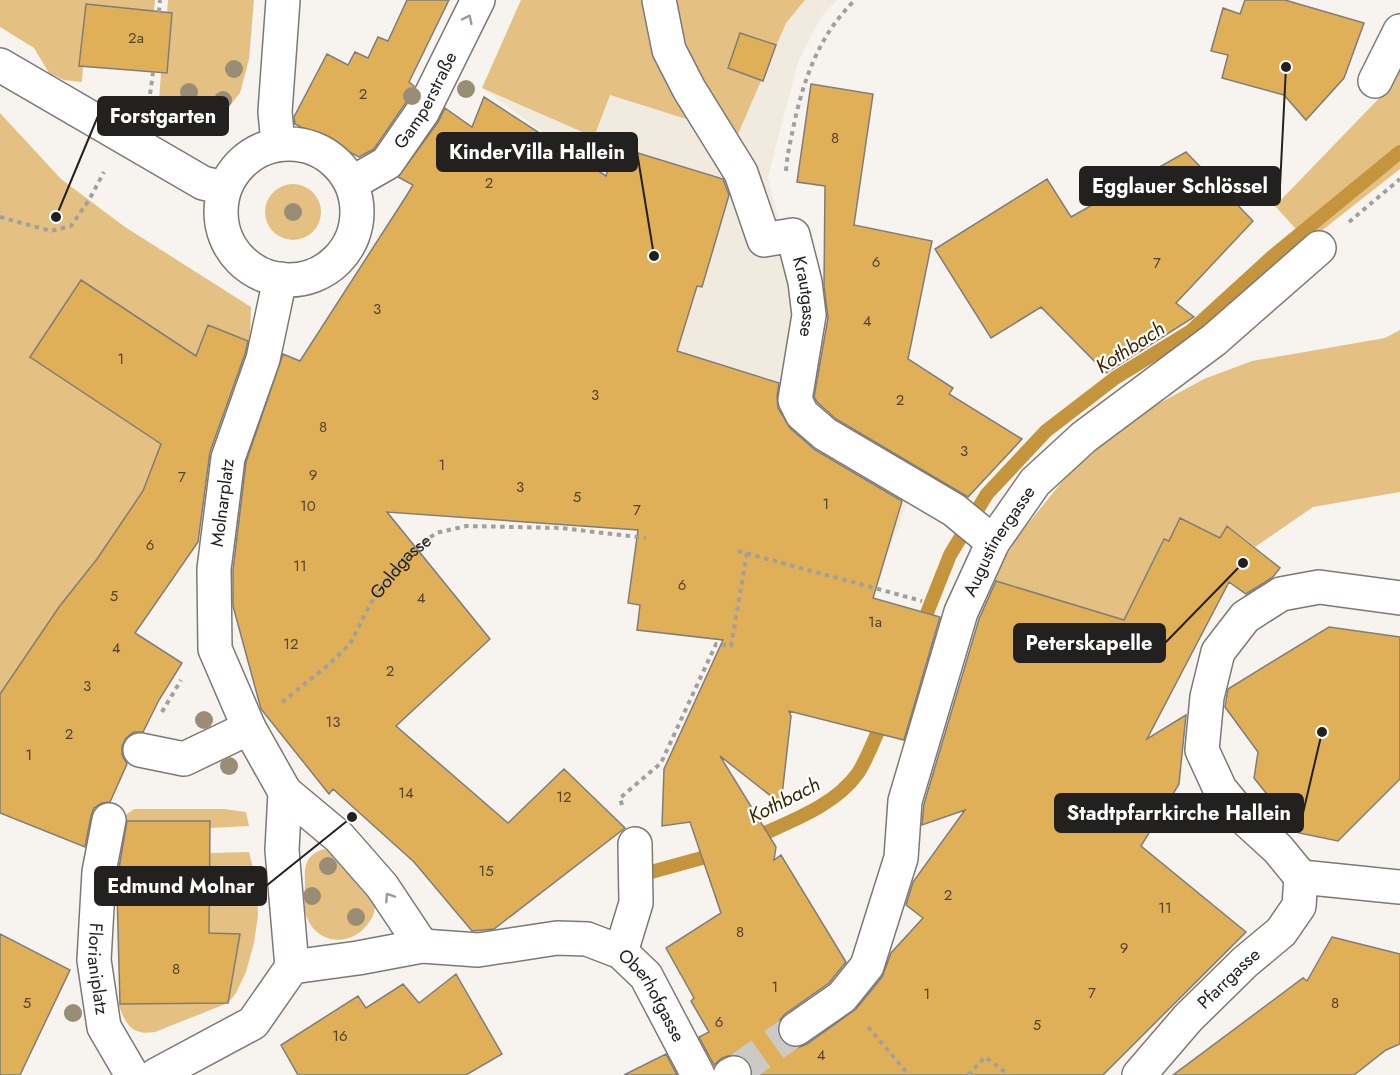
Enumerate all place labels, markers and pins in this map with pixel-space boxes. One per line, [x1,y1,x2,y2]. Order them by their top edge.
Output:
callout: Forstgarten [98,97,228,135]
callout: KinderVilla Hallein [437,133,637,171]
callout: Egglauer Schlössel [1080,167,1280,205]
callout: Peterskapelle [1014,624,1165,662]
callout: Stadtpfarrkirche Hallein [1055,794,1303,832]
callout: Edmund Molnar [95,867,266,905]

